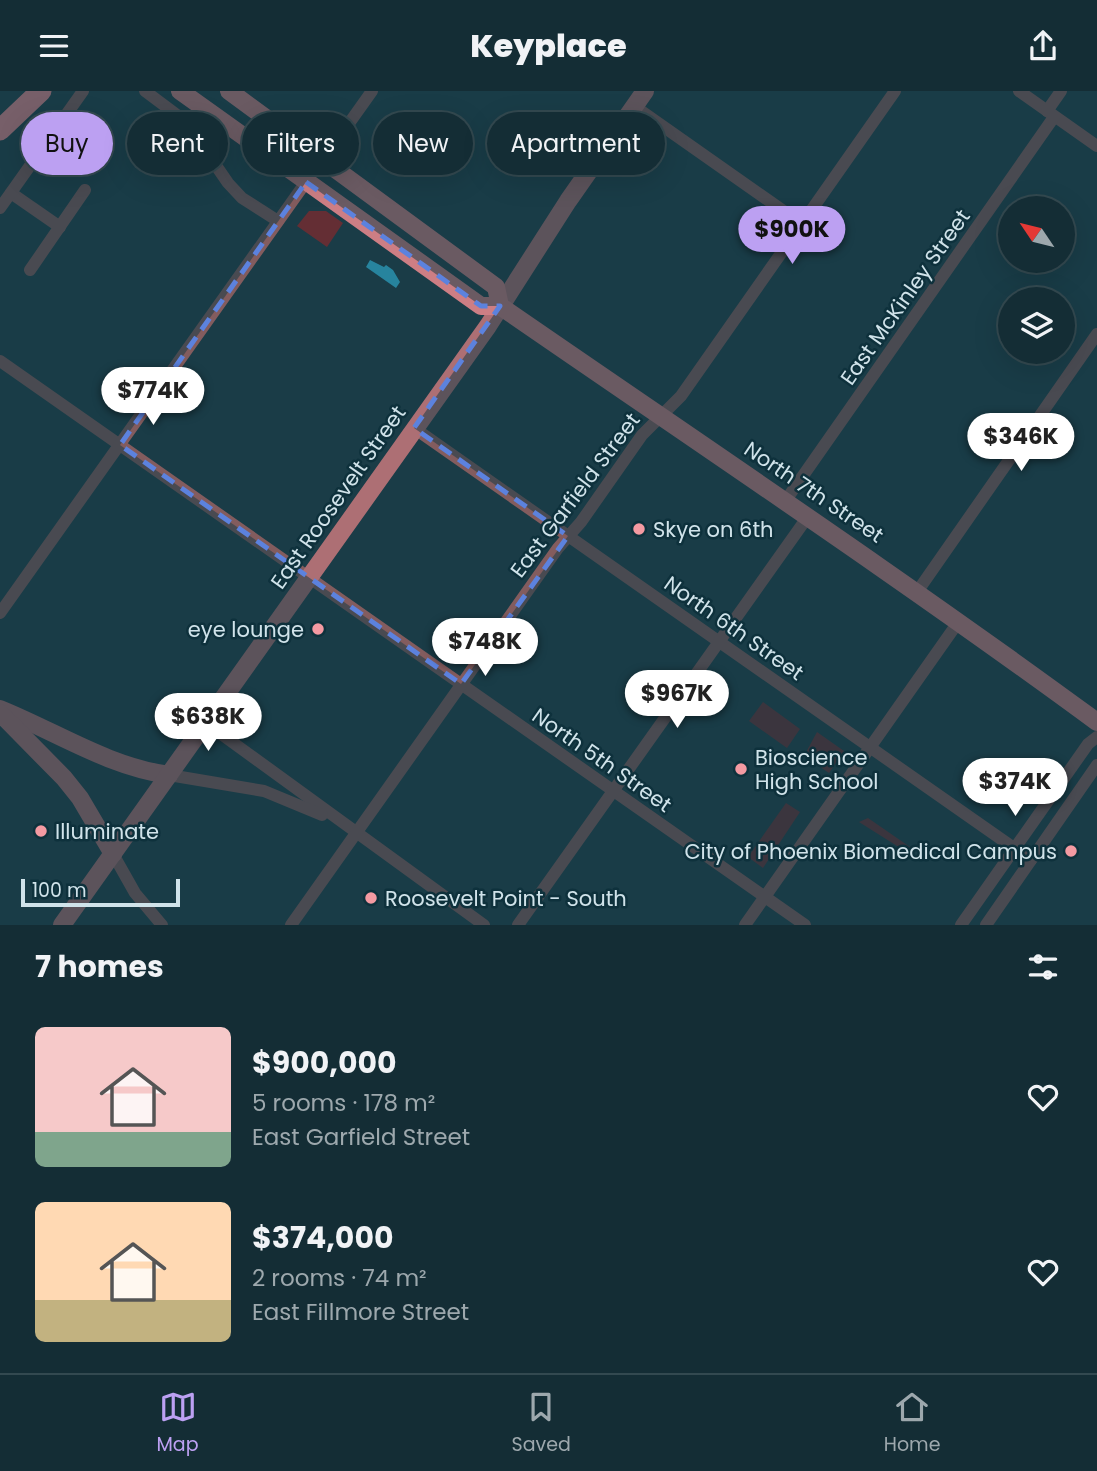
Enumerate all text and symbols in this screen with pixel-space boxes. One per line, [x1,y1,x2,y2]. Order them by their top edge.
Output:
text: Keyplace [470,23,627,68]
icon: menu [35,27,73,65]
icon: share [1024,27,1062,65]
chip: Buy [21,112,113,175]
chip: Rent [127,112,228,175]
chip: Filters [242,112,359,175]
chip: New [373,112,473,175]
chip: Apartment [487,112,665,175]
north arrow [998,196,1074,273]
map controls [998,196,1075,364]
street label: East McKinley Street [833,203,977,391]
pin: $900K [743,207,841,266]
text: $900K [754,213,830,245]
button: layers [998,287,1075,364]
pin: $774K [104,367,202,427]
text: $774K [117,374,189,406]
street label: East Roosevelt Street [264,400,412,594]
street label: East Garfield Street [504,407,646,583]
pin: $346K [972,413,1070,473]
text: $346K [983,420,1059,452]
street label: North 7th Street [739,435,889,549]
place label: Skye on 6th [653,515,774,544]
marker: Skye on 6th [631,521,647,537]
street label: North 6th Street [658,569,810,687]
place label: eye lounge [188,615,304,644]
pin: $748K [436,619,534,678]
marker: eye lounge [310,621,326,637]
text: $748K [448,625,522,657]
pin: $967K [628,671,726,730]
text: $967K [641,677,713,709]
pin: $638K [159,693,257,753]
text: $638K [171,700,245,732]
street label: North 5th Street [526,701,678,819]
place label: Bioscience High School [755,743,879,796]
pin: $374K [966,759,1064,818]
marker: Bioscience High School [733,761,749,777]
text: $374K [979,765,1051,797]
place label: Illuminate [55,817,159,846]
marker: Illuminate [33,823,49,839]
place label: City of Phoenix Biomedical Campus [684,837,1057,866]
marker: City of Phoenix Biomedical Campus [1063,843,1079,859]
scale bar [21,876,180,908]
text: 100 m [32,877,87,904]
place label: Roosevelt Point - South [385,884,627,913]
marker: Roosevelt Point - South [363,890,379,906]
text: 7 homes [35,945,164,988]
icon: filters [1024,948,1062,986]
text: $900,000 [252,1041,397,1084]
icon: home [91,1055,175,1139]
icon: heart [1024,1078,1062,1116]
text: 5 rooms · 178 m² [252,1087,435,1119]
text: East Garfield Street [252,1121,470,1153]
text: $374,000 [252,1216,394,1259]
icon: home [91,1230,175,1314]
icon: heart [1024,1253,1062,1291]
text: 2 rooms · 74 m² [252,1262,427,1294]
text: East Fillmore Street [252,1296,469,1328]
tab: Map [156,1388,199,1459]
tab: Saved [512,1388,571,1459]
tab: Home [884,1388,940,1459]

